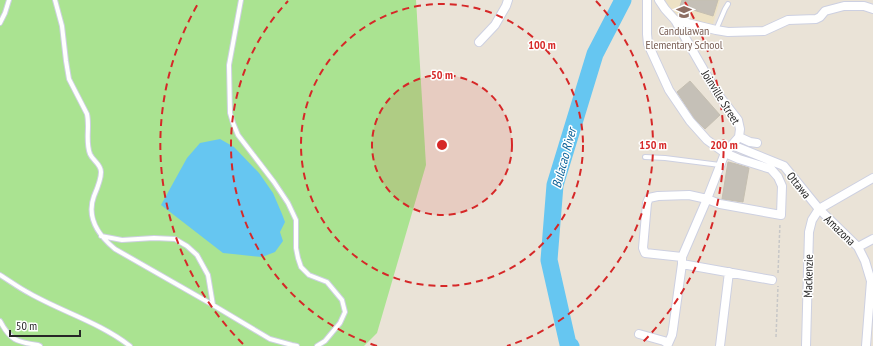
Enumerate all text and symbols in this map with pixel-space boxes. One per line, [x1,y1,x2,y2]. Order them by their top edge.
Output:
school or university icon: Candulawan Elementary School [675,3,693,21]
place label: Candulawan Elementary School [646,23,723,52]
text: 100 m [528,37,556,52]
street label: Joinville Street [698,66,744,127]
text: 50 m [431,67,453,82]
water label: Bulacao River [548,124,581,190]
text: 150 m [639,137,667,152]
text: 200 m [710,137,738,152]
centre of rings [435,138,449,152]
street label: Ottawa [784,169,814,201]
street label: Amazona [821,212,859,249]
street label: Mackenzie [800,254,816,298]
scale bar [10,312,80,338]
text: 50 m [16,318,37,333]

